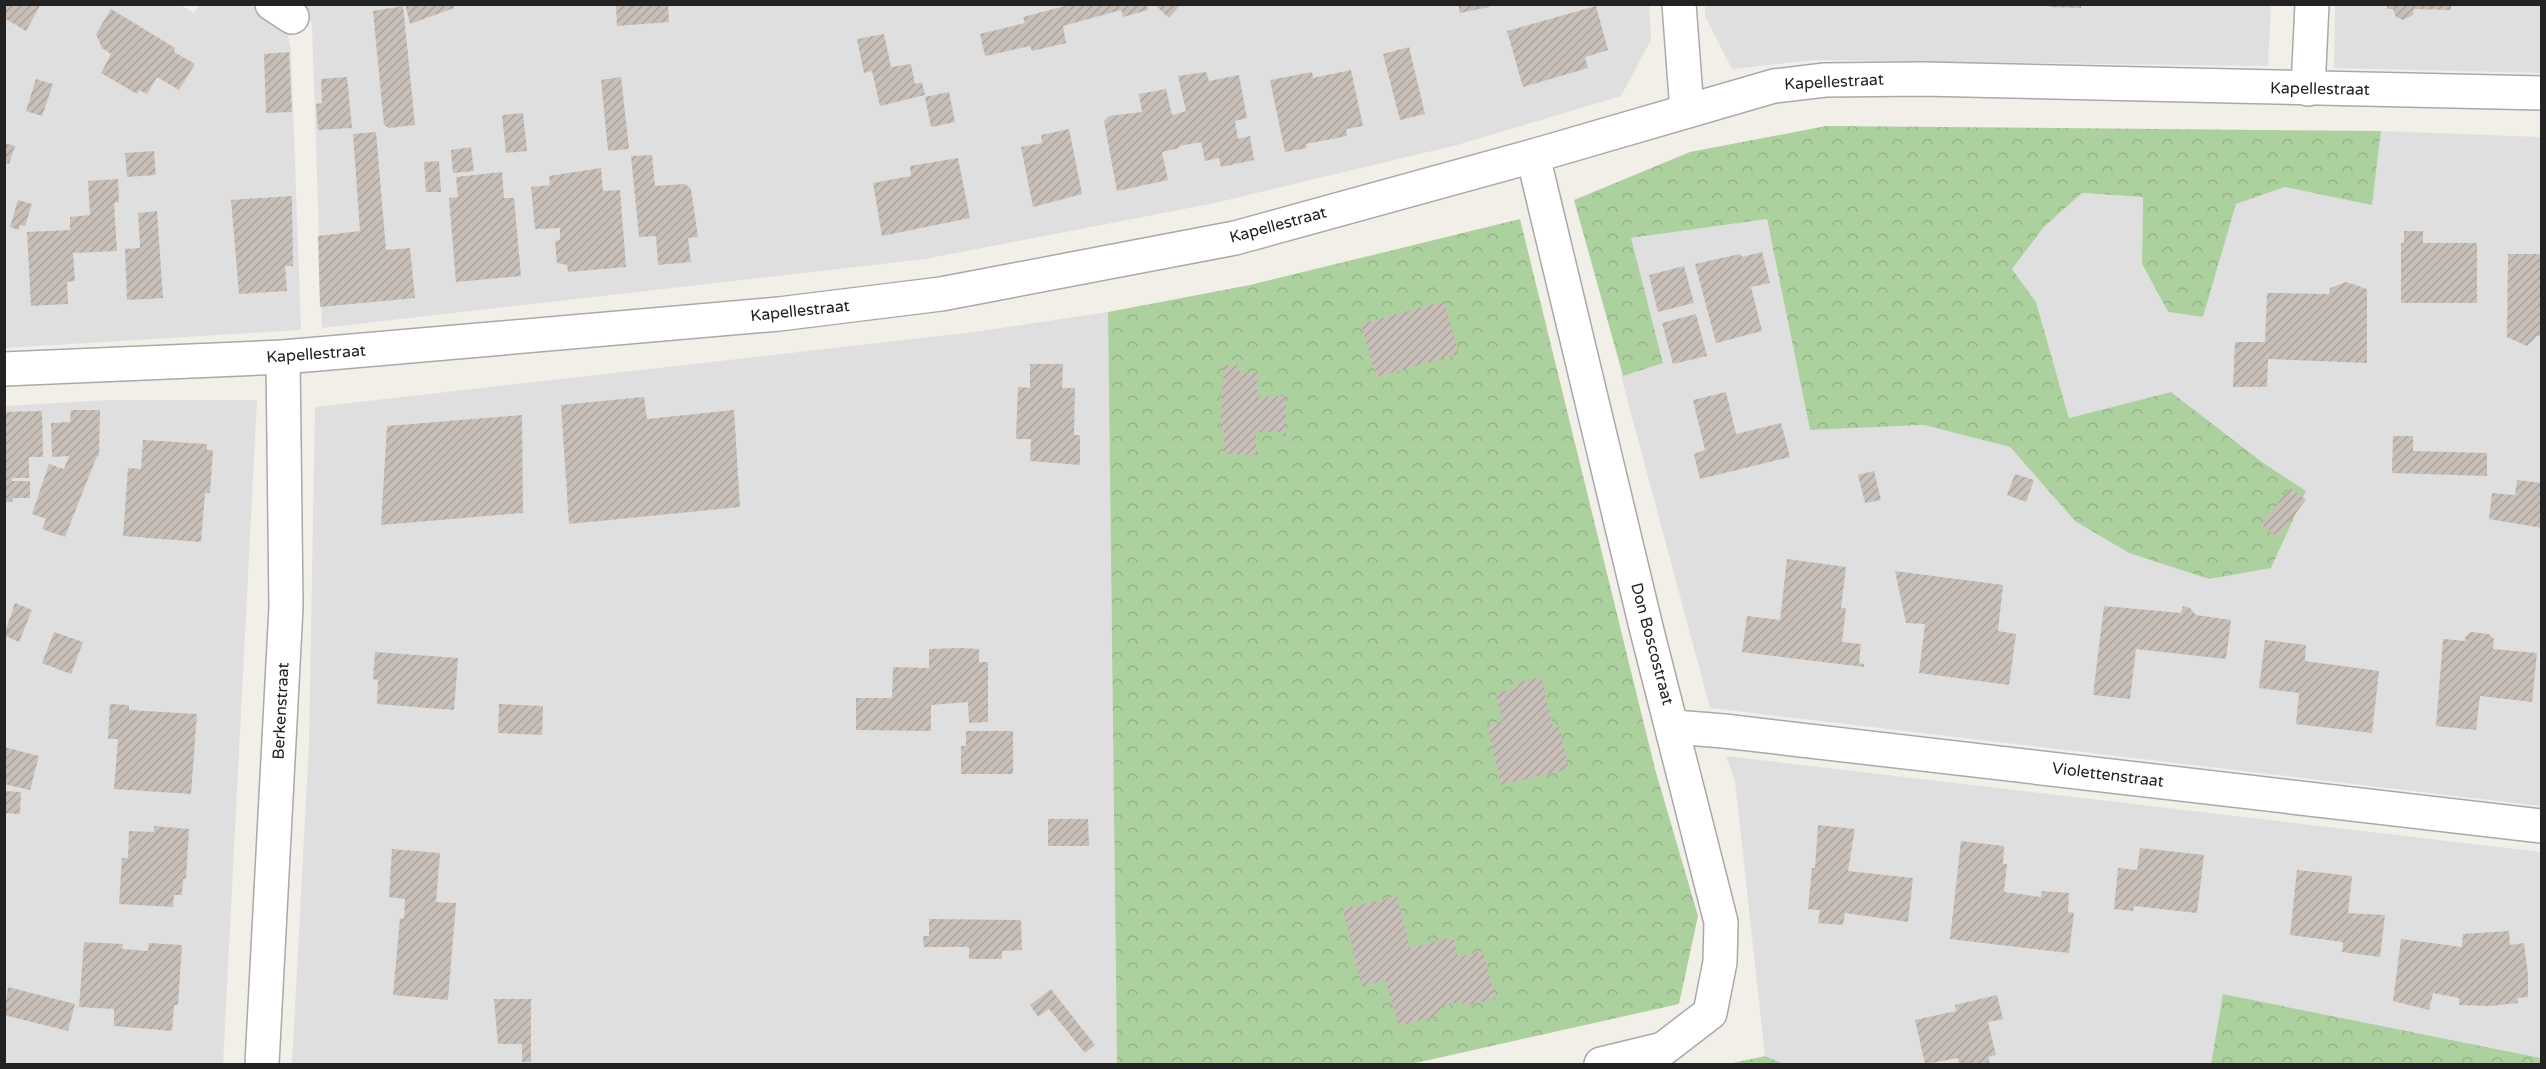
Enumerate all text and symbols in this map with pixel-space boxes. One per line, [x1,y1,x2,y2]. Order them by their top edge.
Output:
street label: Kapellestraat [1784,69,1884,95]
street label: Kapellestraat [2270,78,2370,100]
street label: Kapellestraat [1227,202,1329,248]
street label: Kapellestraat [749,296,851,326]
street label: Kapellestraat [266,341,366,367]
street label: Don Boscostraat [1626,581,1678,707]
street label: Berkenstraat [268,662,294,760]
street label: Violettenstraat [2051,758,2165,792]

